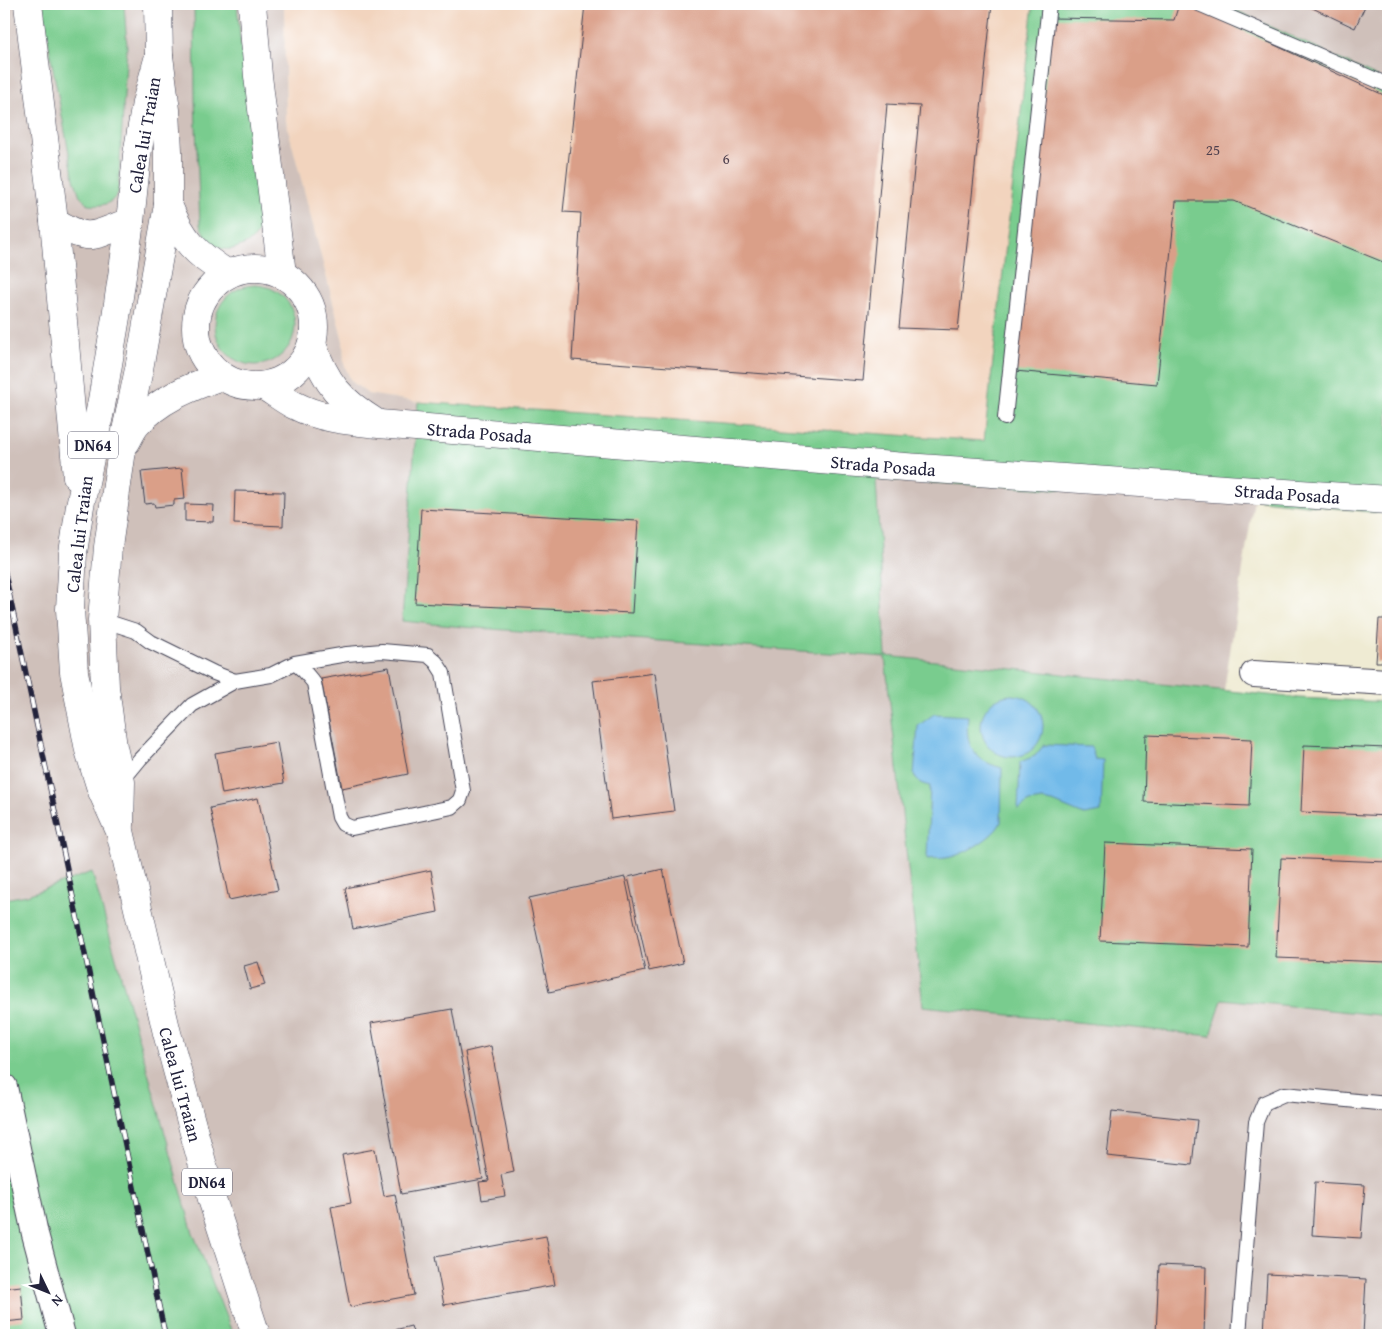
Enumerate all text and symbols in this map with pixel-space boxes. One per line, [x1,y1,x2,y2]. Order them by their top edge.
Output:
street label: Calea lui Traian [120,75,168,195]
house number: 25 [1206,139,1220,160]
house number: 6 [722,148,730,169]
street label: Strada Posada [426,414,534,450]
road number: DN64 [68,432,118,458]
street label: Strada Posada [829,447,937,483]
street label: Calea lui Traian [58,474,100,594]
street label: Strada Posada [1234,476,1341,510]
street label: Calea lui Traian [153,1024,209,1145]
road number: DN64 [182,1168,232,1196]
north arrow [22,1266,72,1316]
text: N [47,1291,68,1312]

